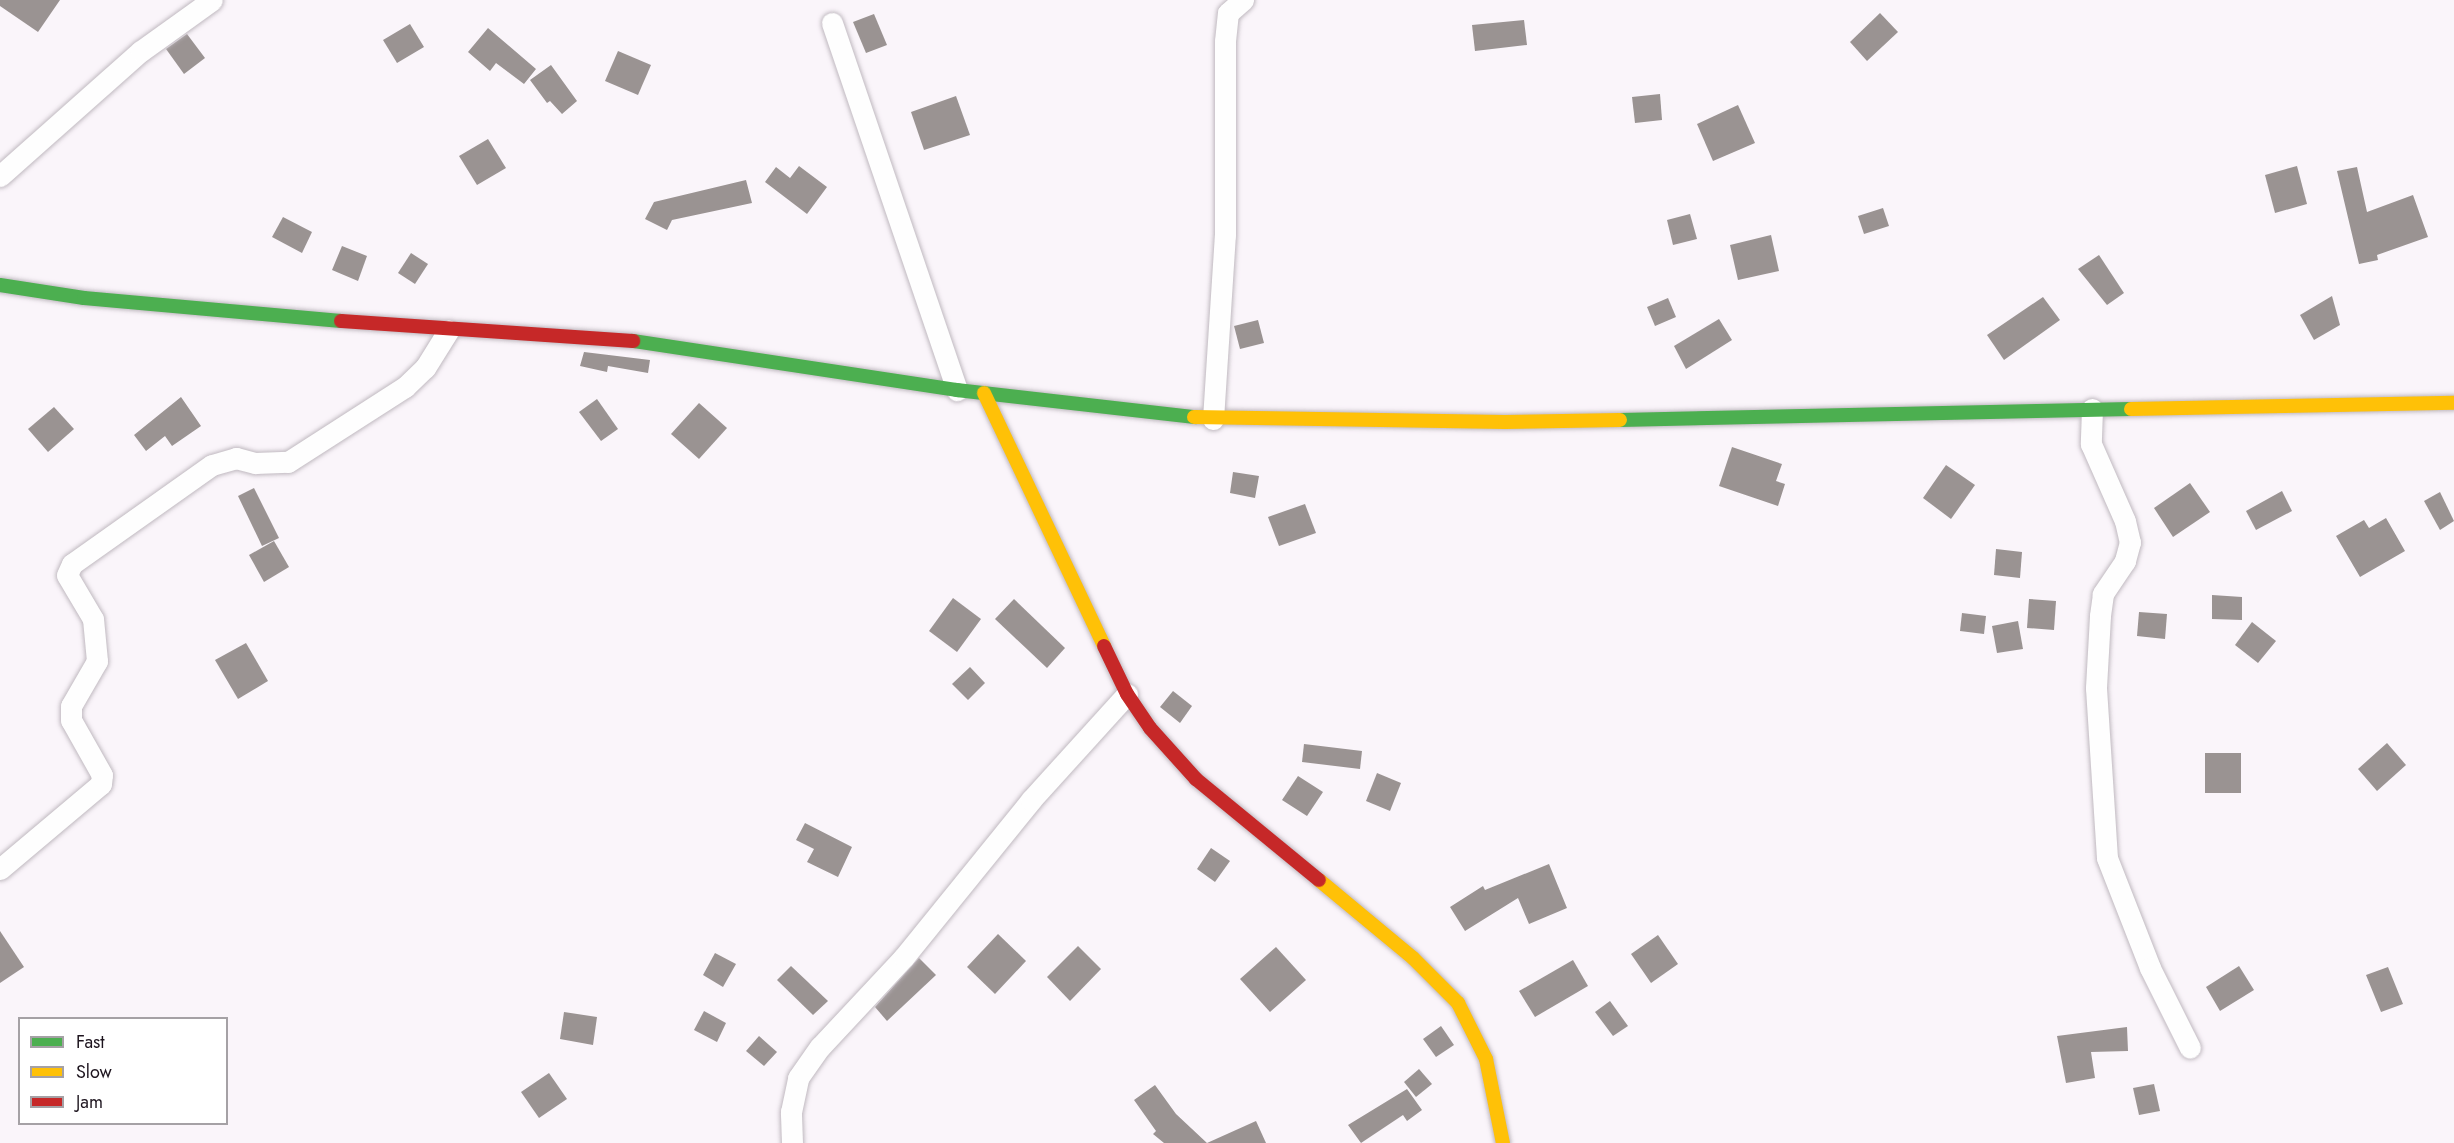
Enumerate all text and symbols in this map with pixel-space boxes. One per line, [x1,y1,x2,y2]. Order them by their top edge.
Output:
legend [18,1017,228,1125]
text: Fast [76,1029,105,1055]
text: Slow [76,1059,112,1085]
text: Jam [76,1089,103,1115]

